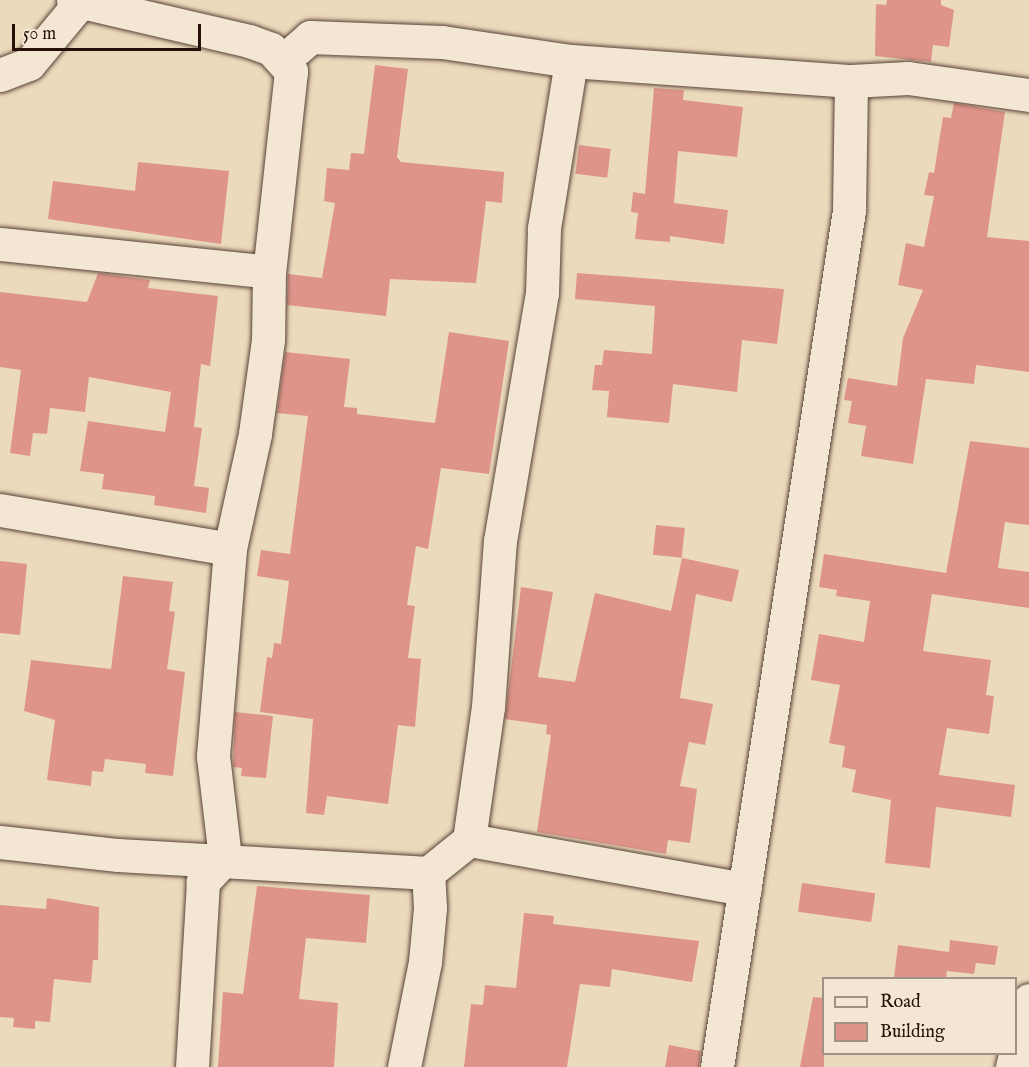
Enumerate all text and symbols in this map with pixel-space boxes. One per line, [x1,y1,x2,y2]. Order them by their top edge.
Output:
scale bar [15,12,204,50]
text: 50 m [23,23,56,46]
legend [822,977,1017,1055]
text: Road [880,991,921,1014]
text: Building [880,1021,945,1044]

